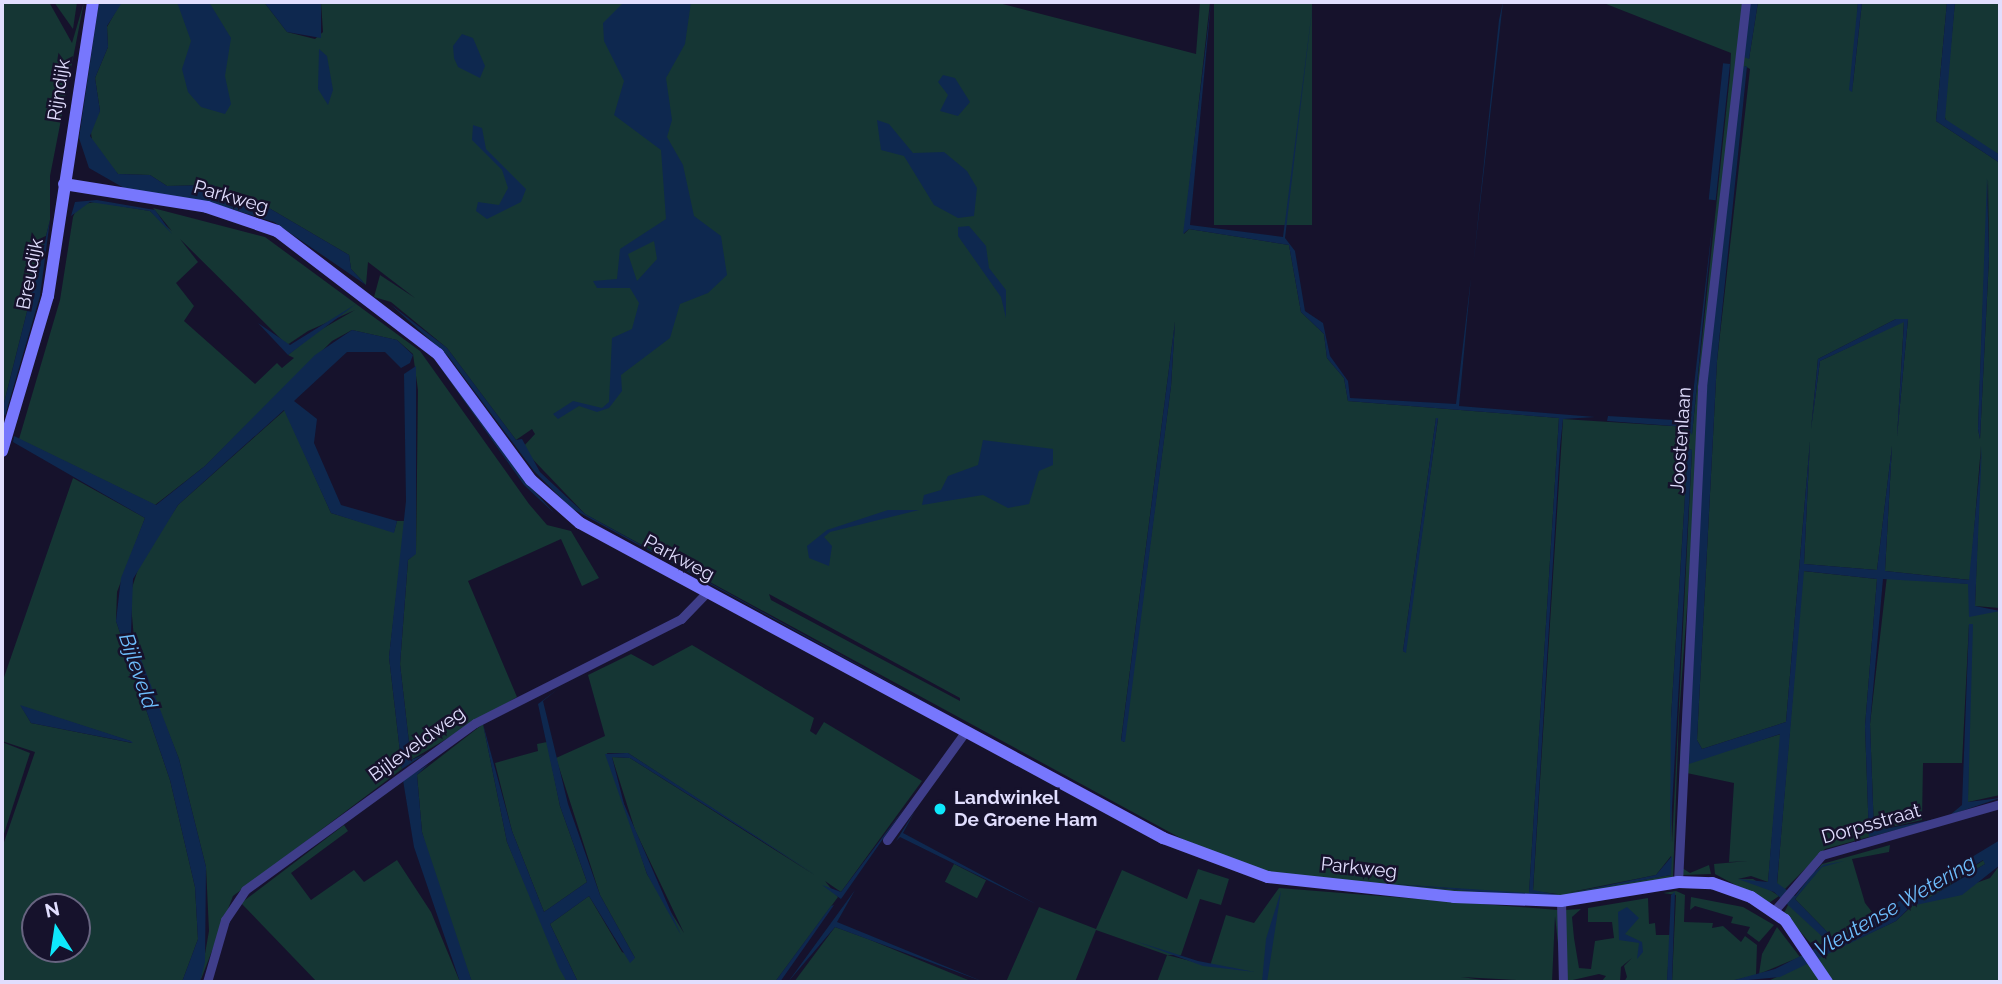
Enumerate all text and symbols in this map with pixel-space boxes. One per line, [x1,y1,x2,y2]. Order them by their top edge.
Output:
street label: Rijndijk [43,58,75,122]
street label: Parkweg [191,175,271,219]
street label: Breudijk [12,237,48,311]
street label: Joostenlaan [1666,386,1696,494]
street label: Parkweg [640,530,718,586]
water label: Bijleveld [113,630,163,712]
street label: Bijleveldweg [365,702,469,786]
place label: Landwinkel De Groene Ham [954,787,1097,831]
street label: Dorpsstraat [1819,799,1923,849]
marker: Landwinkel De Groene Ham [932,801,948,817]
water label: Vleutense Wetering [1810,849,1980,963]
street label: Parkweg [1320,853,1398,883]
north arrow [21,893,91,963]
text: N [43,897,61,922]

